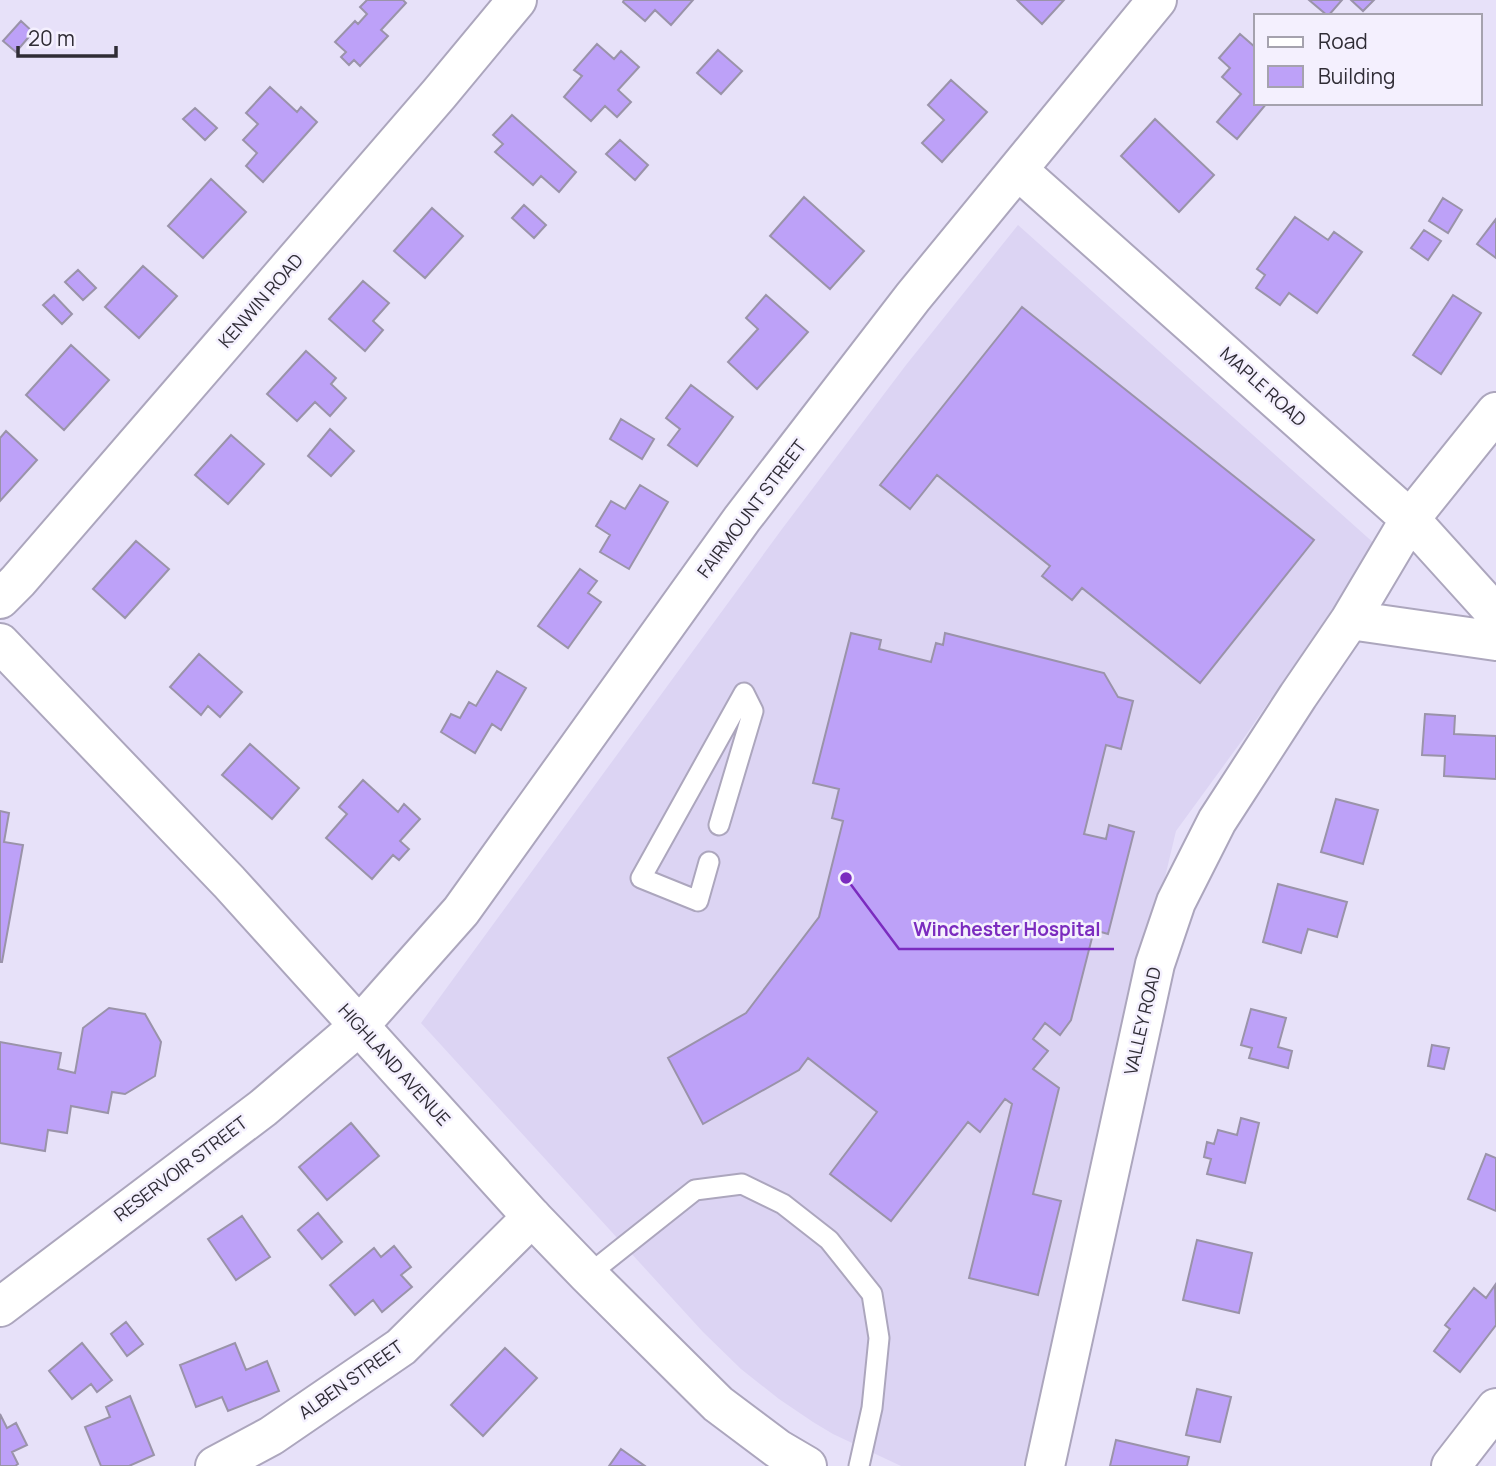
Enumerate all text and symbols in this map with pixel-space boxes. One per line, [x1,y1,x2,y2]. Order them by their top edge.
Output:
scale bar [18,14,116,58]
legend [1254,14,1482,105]
text: 20 m [28,24,75,52]
text: Road [1318,27,1368,55]
text: Building [1318,62,1395,90]
street label: KENWIN ROAD [213,248,308,353]
street label: MAPLE ROAD [1216,341,1312,431]
street label: FAIRMOUNT STREET [691,434,811,582]
callout: Winchester Hospital [899,909,1114,949]
text: Winchester Hospital [913,916,1101,942]
street label: VALLEY ROAD [1118,964,1166,1077]
street label: HIGHLAND AVENUE [333,998,456,1131]
street label: RESERVOIR STREET [109,1110,252,1226]
street label: ALBEN STREET [293,1334,408,1424]

